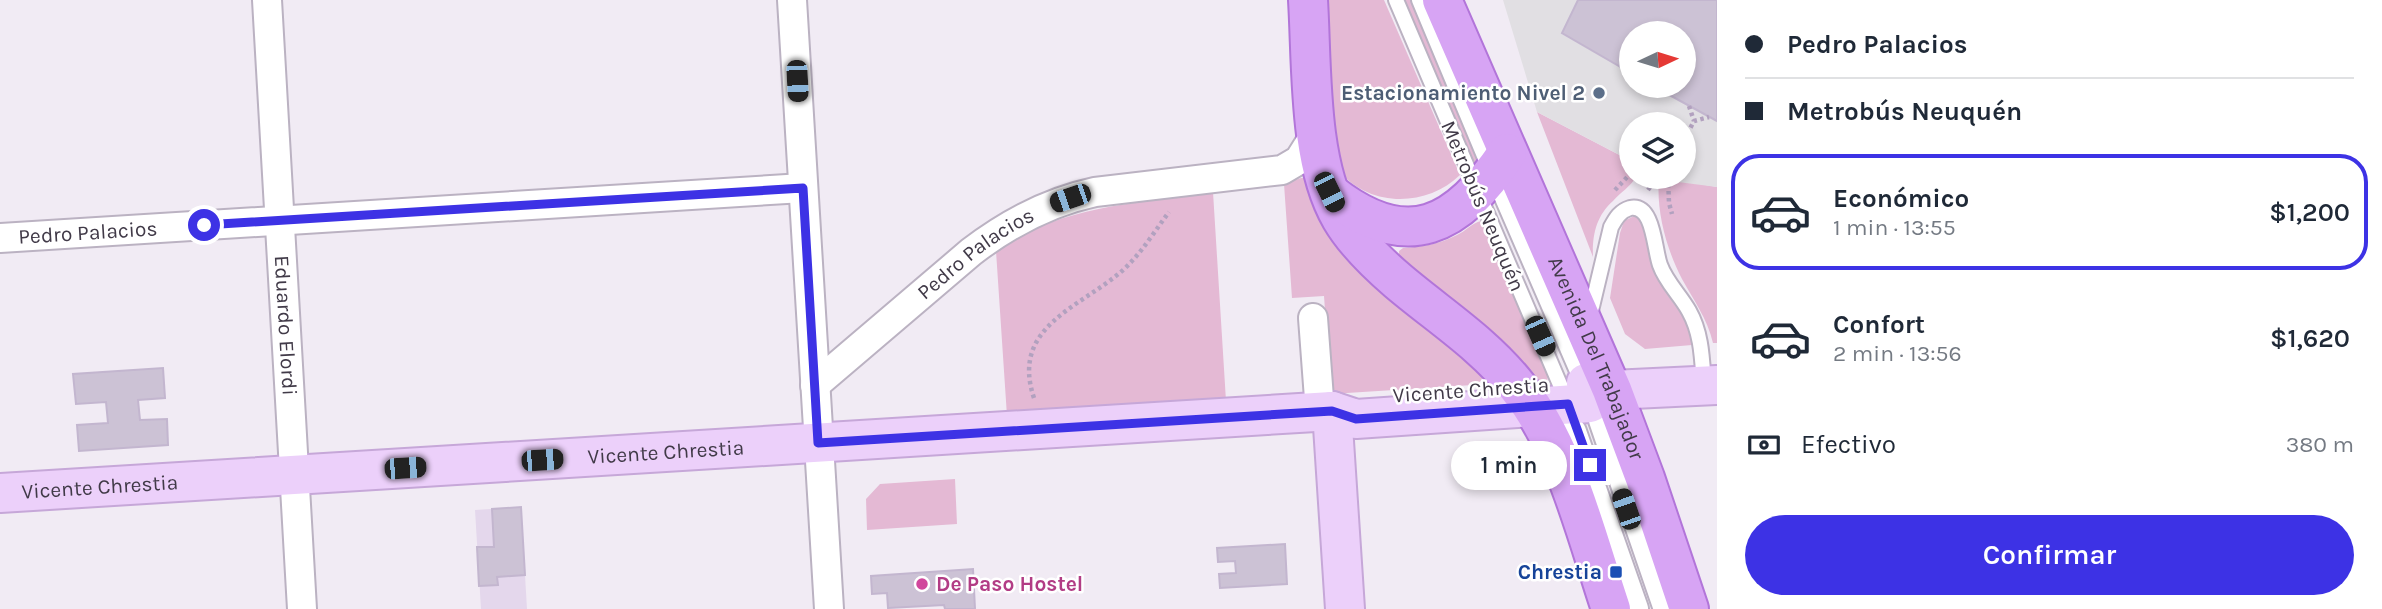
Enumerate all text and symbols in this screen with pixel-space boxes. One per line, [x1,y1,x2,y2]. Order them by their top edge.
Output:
north arrow [1619,21,1696,98]
map controls [1619,21,1696,189]
text: Pedro Palacios [1787,29,1968,60]
car [786,59,809,103]
place label: Estacionamiento Nivel 2 [1341,81,1585,105]
marker: Estacionamiento Nivel 2 [1591,85,1607,101]
text: Metrobús Neuquén [1787,96,2022,127]
button: layers [1619,112,1696,189]
street label: Metrobús Neuquén [1436,117,1530,295]
car [1311,169,1348,215]
car [1047,181,1094,215]
icon: car [1749,181,1812,244]
text: Económico [1833,183,1969,214]
text: $1,200 [2269,197,2350,228]
street label: Pedro Palacios [913,203,1038,304]
route start [188,209,220,241]
text: 1 min · 13:55 [1833,214,1956,241]
street label: Pedro Palacios [18,216,158,249]
street label: Avenida Del Trabajador [1543,253,1649,464]
street label: Eduardo Elordi [270,255,302,396]
icon: car [1749,307,1812,370]
text: Confort [1833,309,1925,340]
car [1522,313,1559,359]
text: $1,620 [2270,323,2350,354]
text: 2 min · 13:56 [1833,340,1962,367]
street label: Vicente Chrestia [1392,373,1550,407]
icon: cash [1745,426,1783,464]
text: Efectivo [1801,429,1896,460]
text: 380 m [2286,431,2354,458]
street label: Vicente Chrestia [587,435,745,469]
callout: 1 min [1450,440,1566,490]
car [521,448,564,472]
route end [1574,449,1606,481]
text: 1 min [1480,452,1538,479]
car [384,456,427,480]
street label: Vicente Chrestia [21,470,179,504]
car [1610,486,1643,532]
button: Confirmar [1745,515,2354,595]
place label: Chrestia [1518,560,1602,584]
marker: Chrestia [1608,564,1624,580]
place label: De Paso Hostel [936,572,1083,596]
marker: De Paso Hostel [914,576,930,592]

